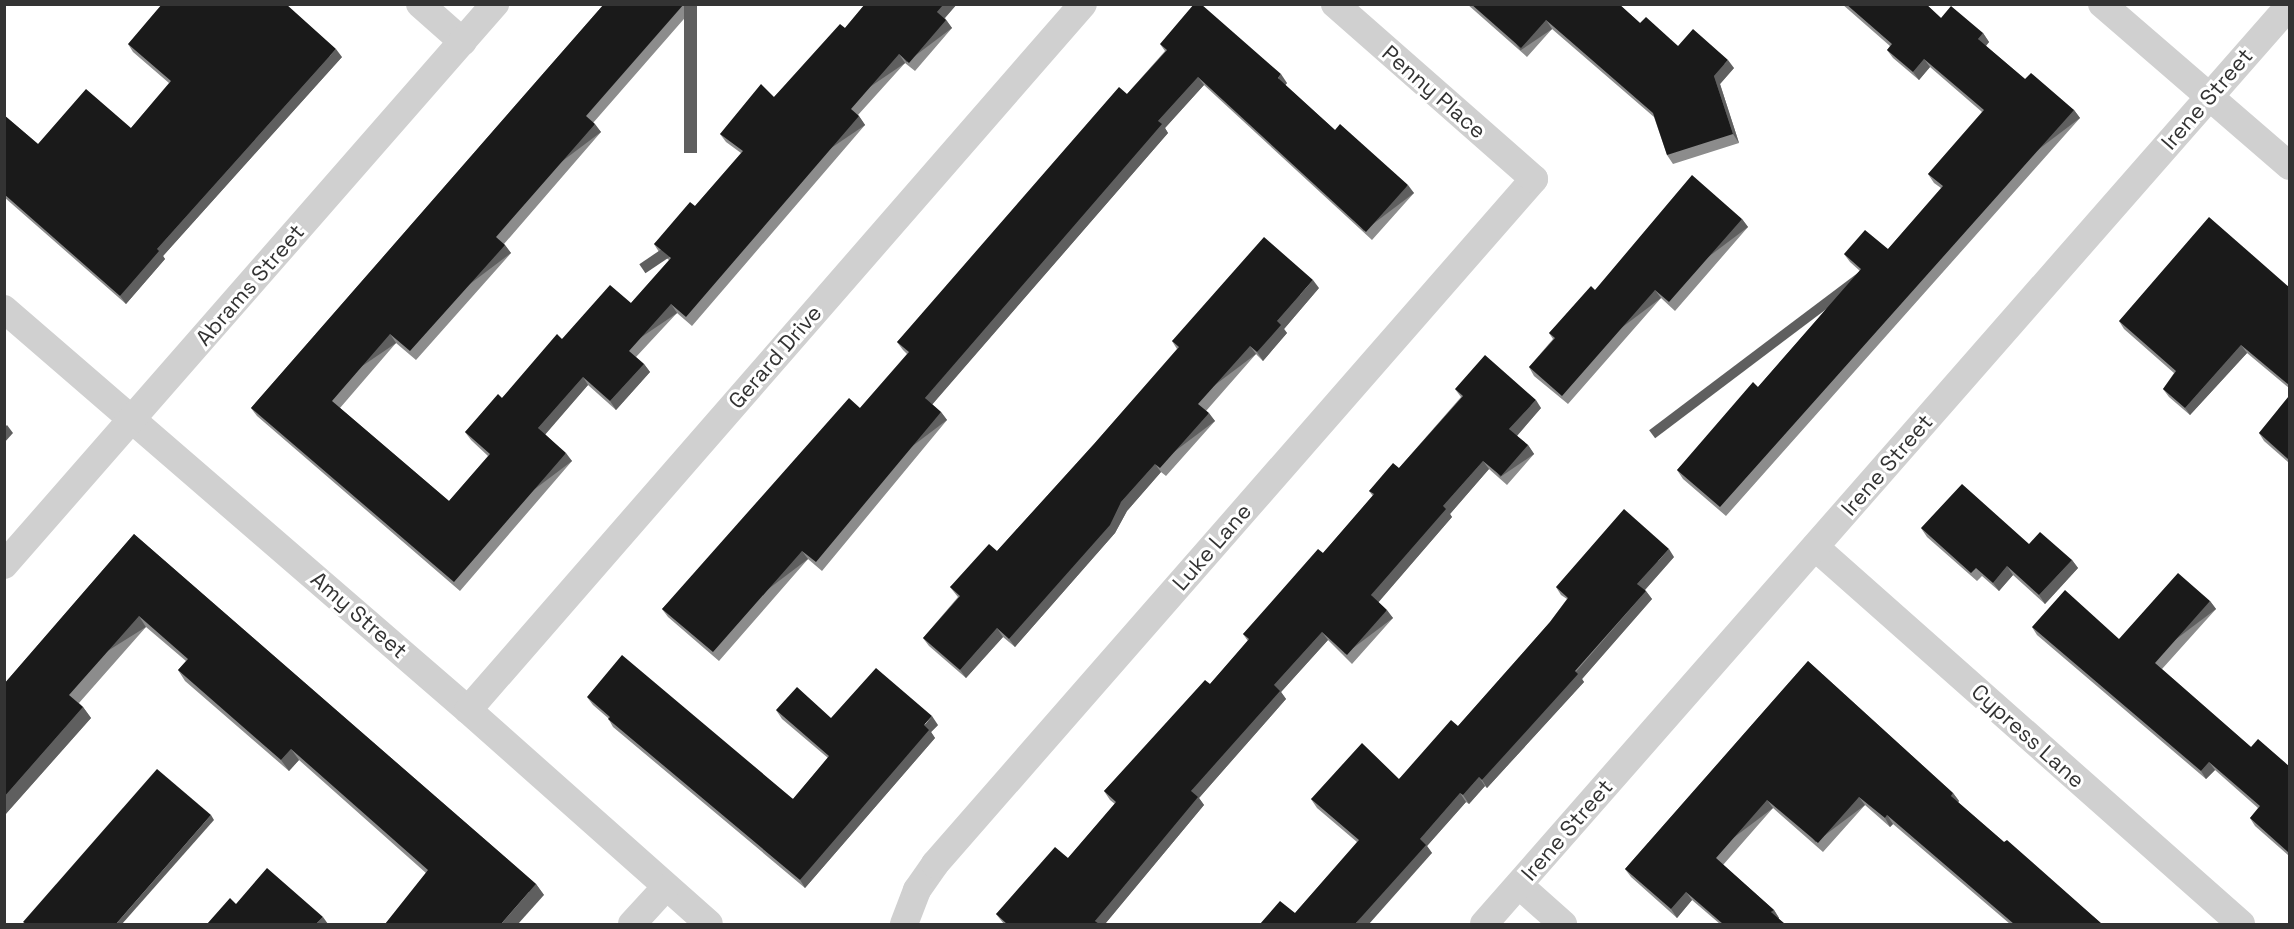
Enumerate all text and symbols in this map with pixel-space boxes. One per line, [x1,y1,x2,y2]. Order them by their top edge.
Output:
street label: Penny Place [1377,40,1491,144]
street label: Irene Street [2156,43,2258,155]
street label: Abrams Street [190,219,310,351]
street label: Gerard Drive [723,300,827,414]
street label: Irene Street [1836,409,1938,521]
street label: Luke Lane [1167,498,1257,596]
street label: Amy Street [305,566,413,664]
street label: Cypress Lane [1966,678,2090,794]
street label: Irene Street [1516,774,1618,886]

